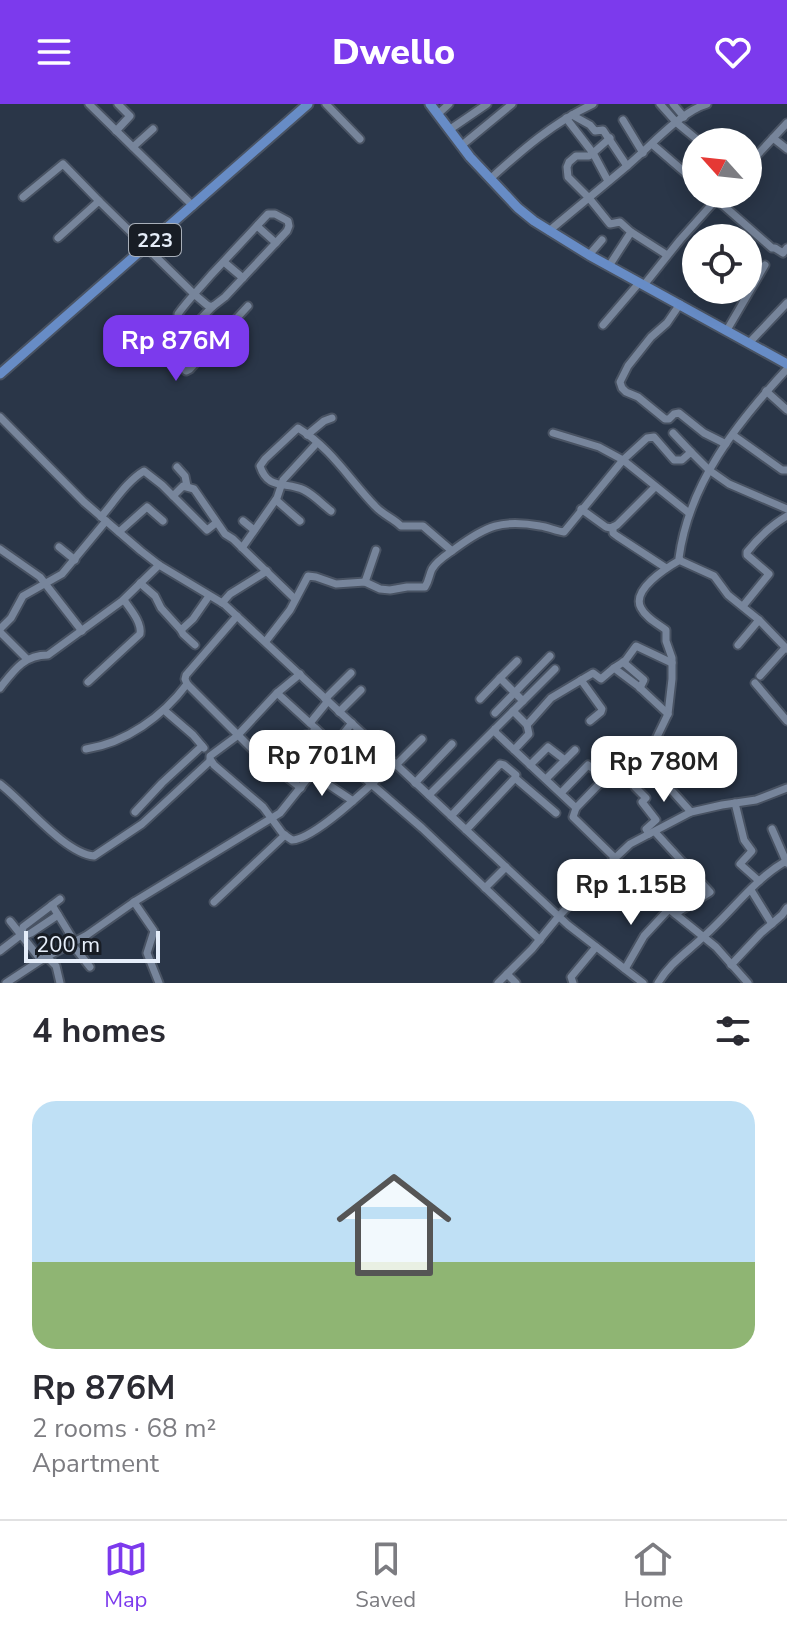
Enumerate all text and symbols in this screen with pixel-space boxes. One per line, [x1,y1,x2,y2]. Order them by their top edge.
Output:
text: Dwello [332,28,455,77]
icon: menu [32,30,76,74]
icon: heart [711,30,755,74]
north arrow [682,128,762,208]
map controls [682,128,762,304]
road number: 223 [129,224,181,256]
button: locate [682,224,762,304]
pin: Rp 876M [102,315,250,383]
text: Rp 876M [121,323,231,358]
pin: Rp 701M [248,730,396,798]
pin: Rp 780M [590,736,738,804]
text: Rp 701M [267,738,377,773]
text: Rp 780M [609,744,719,779]
pin: Rp 1.15B [548,859,714,927]
text: Rp 1.15B [575,867,687,902]
scale bar [24,927,160,963]
text: 200 m [36,930,100,960]
text: 4 homes [32,1008,166,1054]
icon: filters [711,1009,755,1053]
icon: home [322,1153,466,1297]
text: Rp 876M [32,1365,176,1411]
text: 2 rooms · 68 m² [32,1411,216,1446]
text: Apartment [32,1446,159,1481]
tab: Map [104,1537,148,1615]
tab: Saved [355,1537,416,1615]
tab: Home [624,1537,683,1615]

